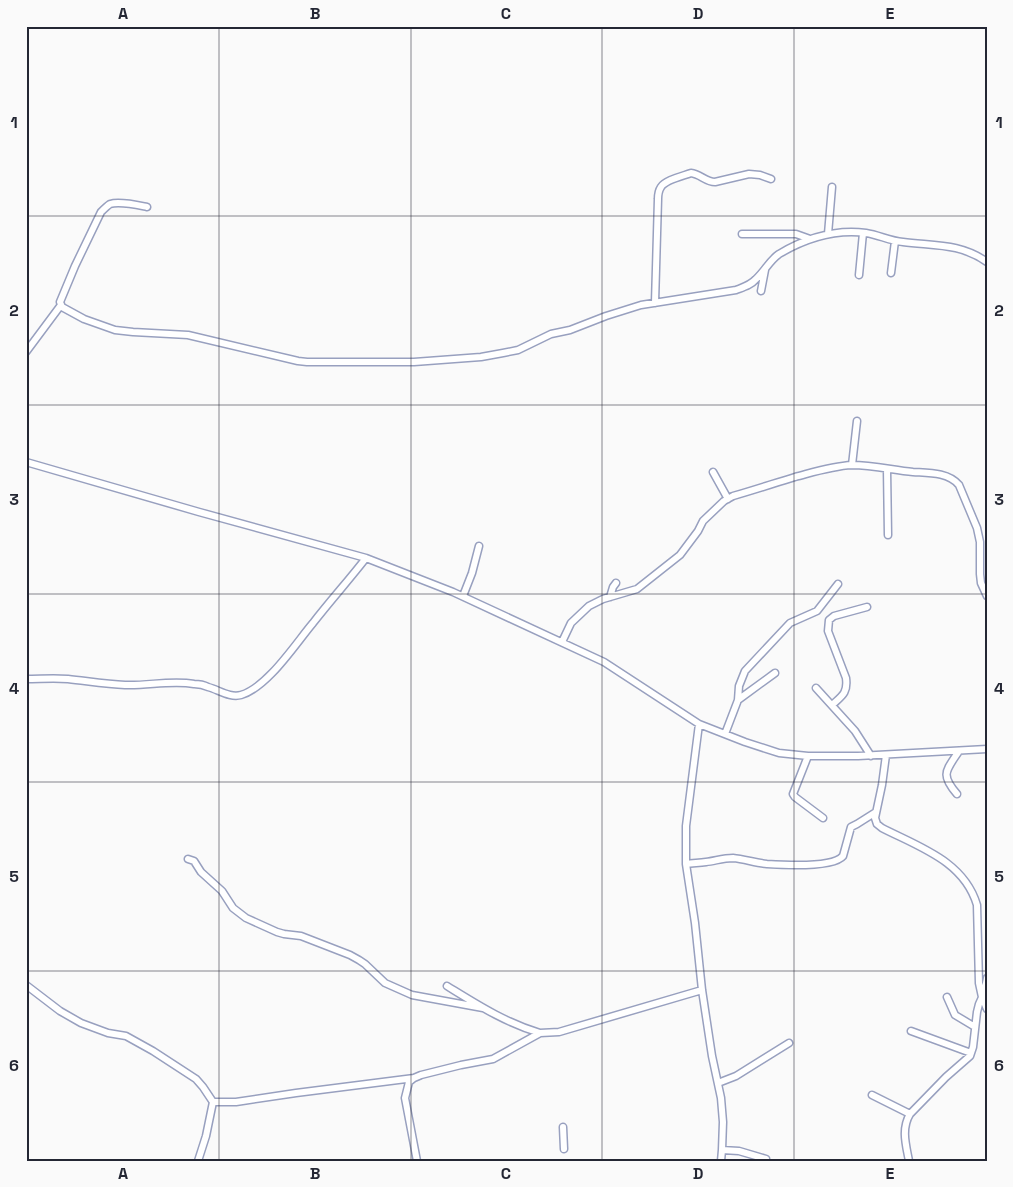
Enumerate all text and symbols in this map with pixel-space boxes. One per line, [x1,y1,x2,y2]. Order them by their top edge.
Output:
text: A [118,3,128,24]
text: B [310,3,320,24]
text: C [501,3,511,24]
text: D [693,3,703,24]
text: E [886,3,895,24]
text: 1 [10,112,18,133]
text: 1 [995,112,1003,133]
text: 2 [9,300,19,321]
text: 2 [994,300,1004,321]
text: 3 [9,489,19,510]
text: 3 [994,489,1004,510]
text: 4 [9,678,19,699]
text: 4 [994,678,1004,699]
text: 5 [9,866,19,887]
text: 5 [994,866,1004,887]
text: 6 [9,1055,19,1076]
text: 6 [994,1055,1004,1076]
text: A [118,1163,128,1184]
text: B [310,1163,320,1184]
text: C [501,1163,511,1184]
text: D [693,1163,703,1184]
text: E [886,1163,895,1184]

